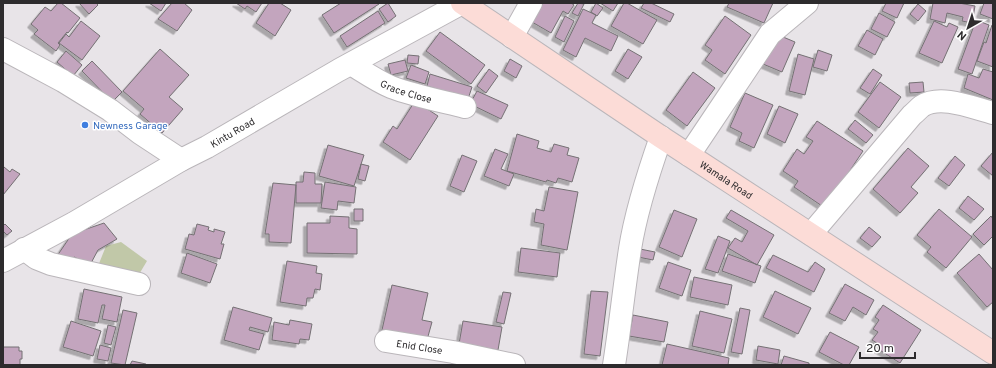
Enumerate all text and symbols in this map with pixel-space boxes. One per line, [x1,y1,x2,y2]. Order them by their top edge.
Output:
north arrow [948,8,988,48]
text: N [955,27,970,43]
street label: Grace Close [378,78,433,107]
street label: Kintu Road [208,116,258,152]
marker: Newness Garage [80,120,90,130]
place label: Newness Garage [93,120,168,133]
street label: Wamala Road [697,159,755,203]
scale bar [860,334,915,360]
street label: Enid Close [395,338,443,358]
text: 20 m [866,341,894,357]

